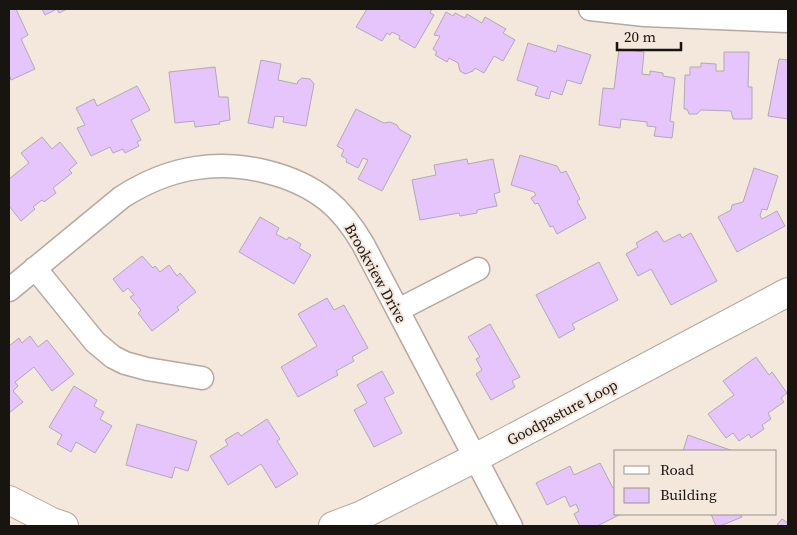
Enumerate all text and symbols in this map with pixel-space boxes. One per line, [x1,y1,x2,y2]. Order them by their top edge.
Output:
scale bar [617,20,681,52]
text: 20 m [624,26,656,47]
street label: Brookview Drive [340,219,412,327]
street label: Goodpasture Loop [503,374,621,450]
legend [614,450,777,515]
text: Road [660,459,694,480]
text: Building [660,484,717,505]

